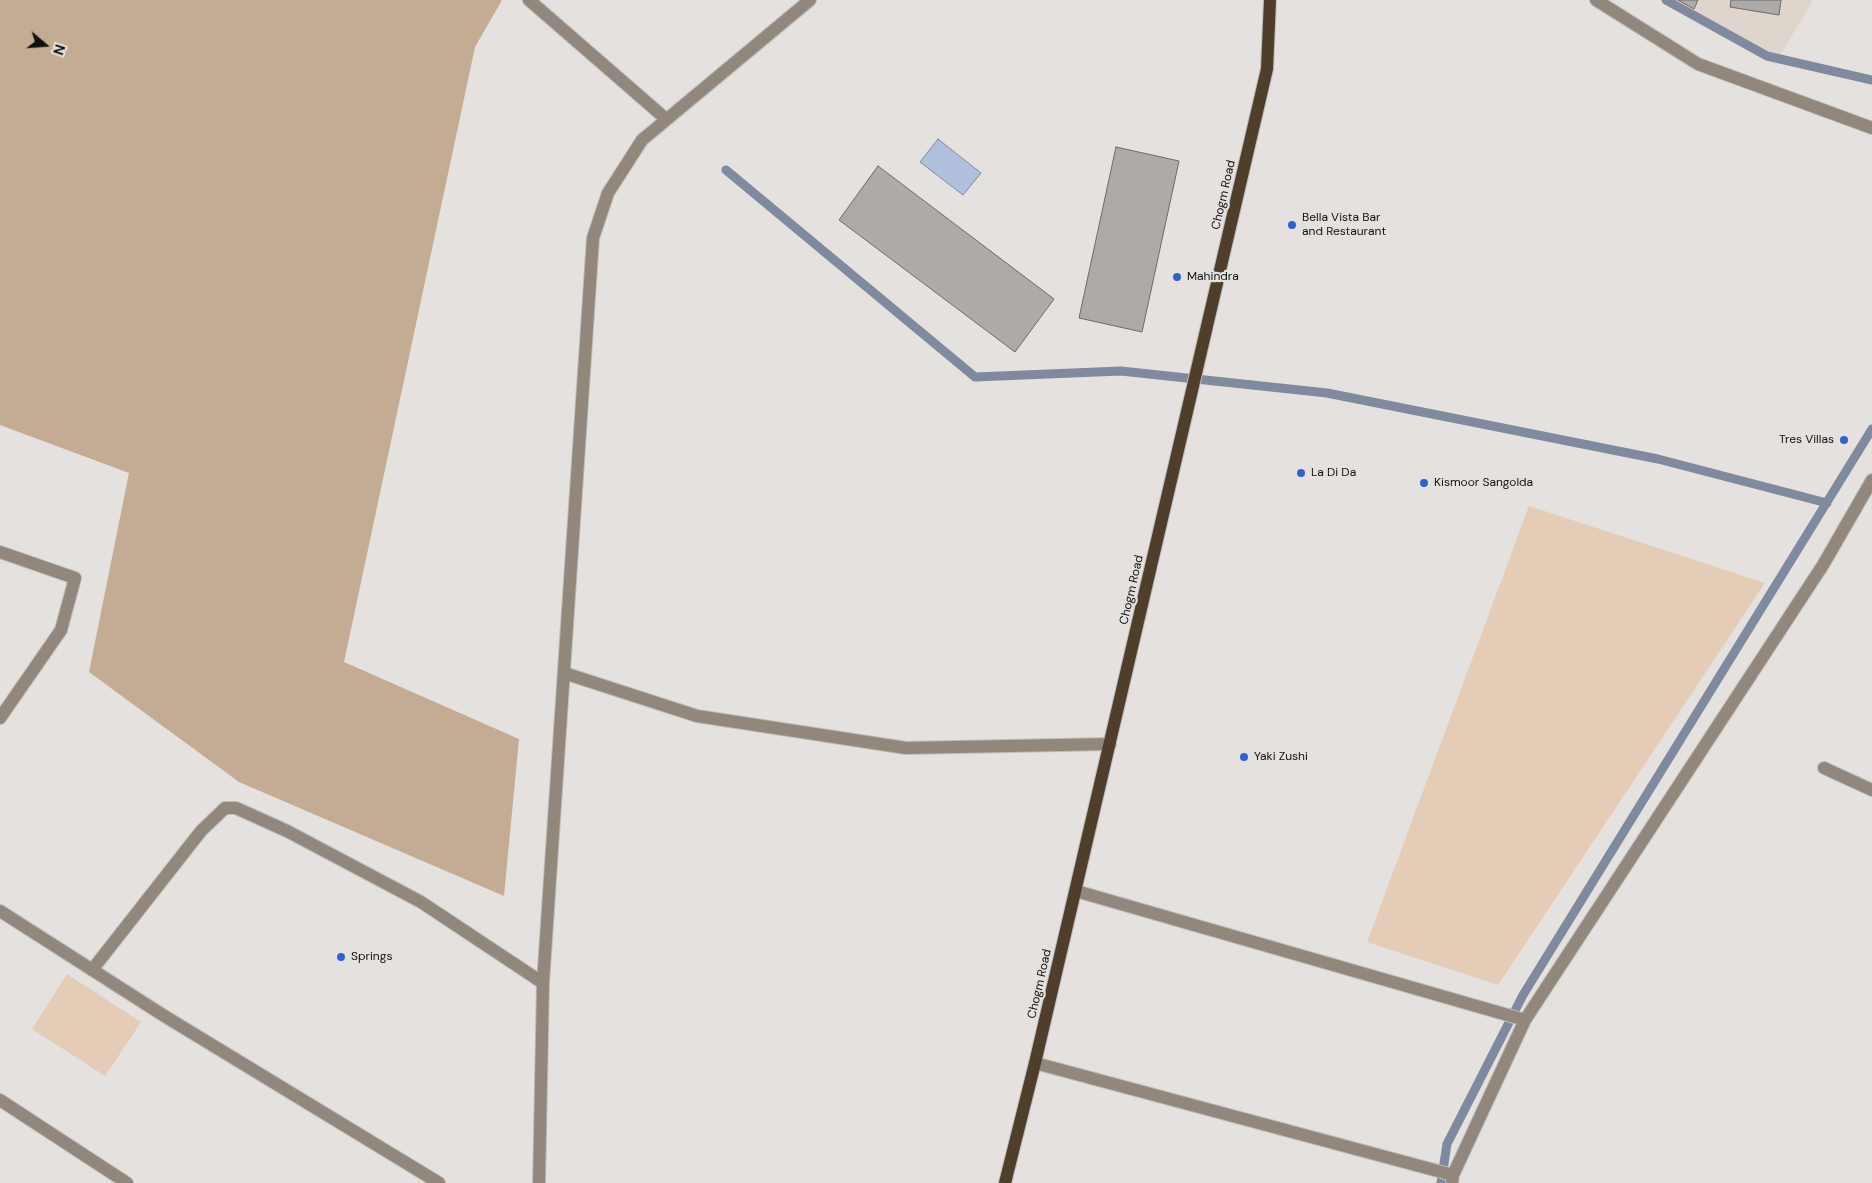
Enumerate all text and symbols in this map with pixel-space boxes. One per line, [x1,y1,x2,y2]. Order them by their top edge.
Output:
north arrow [20,20,70,70]
text: N [49,42,69,57]
street label: Chogm Road [1209,159,1239,231]
place label: Bella Vista Bar and Restaurant [1302,211,1386,239]
marker: Bella Vista Bar and Restaurant [1286,219,1298,231]
place label: Mahindra [1187,270,1239,284]
marker: Mahindra [1171,271,1183,283]
place label: Tres Villas [1779,433,1834,447]
marker: Tres Villas [1838,434,1850,446]
place label: La Di Da [1311,466,1356,480]
marker: La Di Da [1295,467,1307,479]
place label: Kismoor Sangolda [1434,476,1533,490]
marker: Kismoor Sangolda [1418,477,1430,489]
street label: Chogm Road [1117,554,1147,626]
place label: Yaki Zushi [1254,750,1308,764]
marker: Yaki Zushi [1238,751,1250,763]
street label: Chogm Road [1025,948,1055,1020]
place label: Springs [351,950,392,964]
marker: Springs [335,951,347,963]

